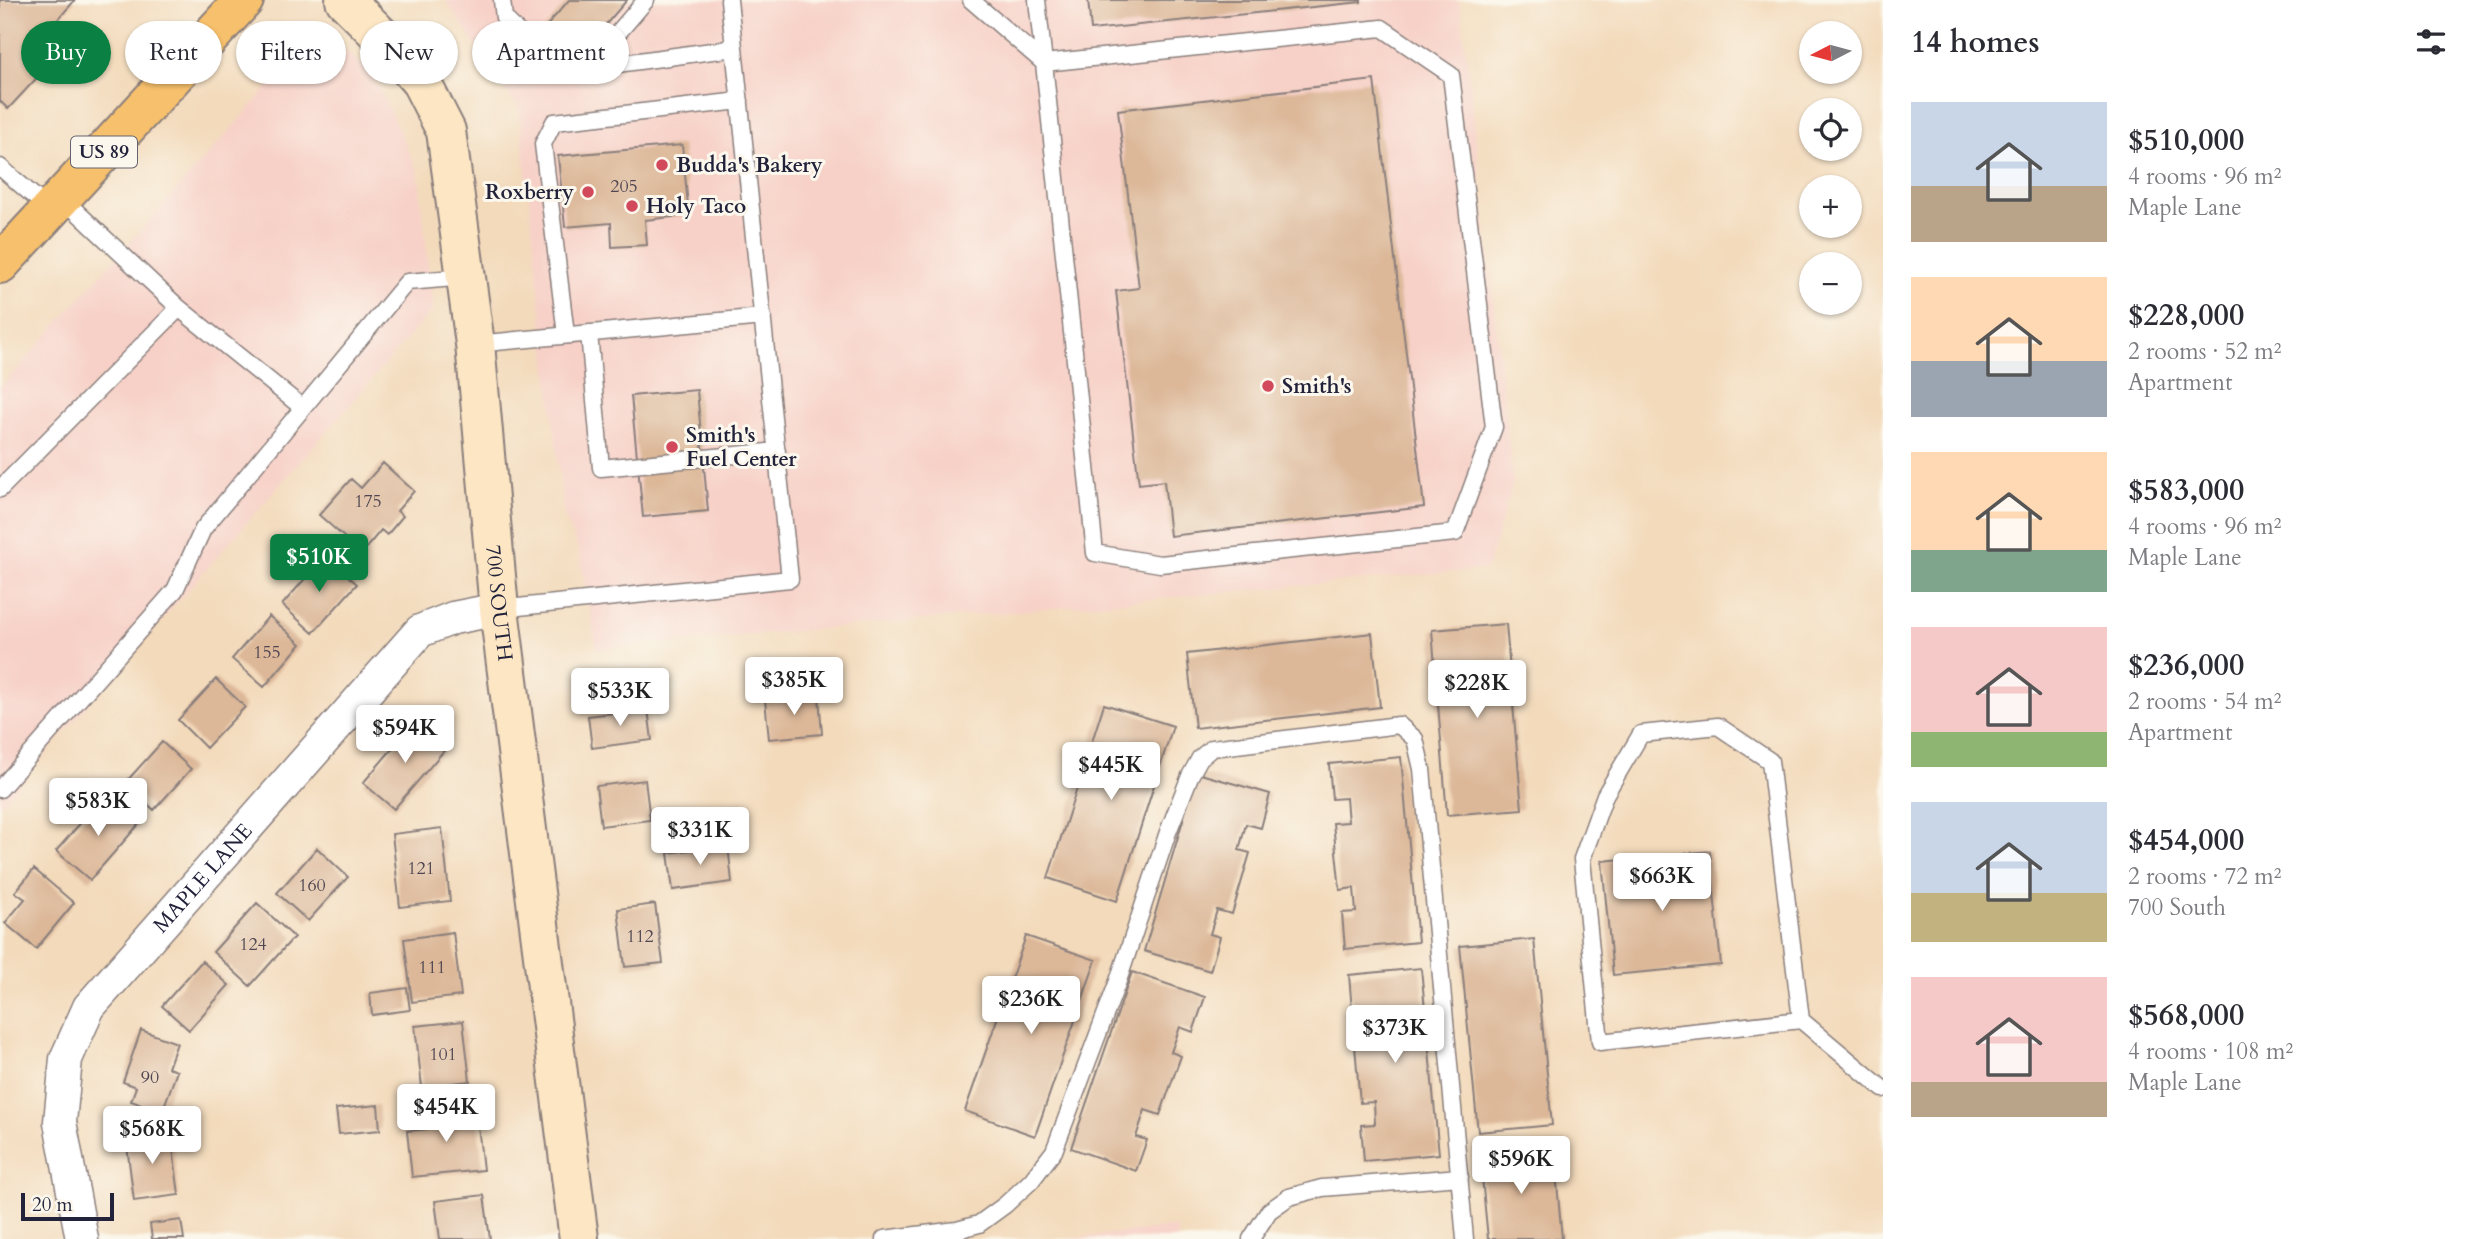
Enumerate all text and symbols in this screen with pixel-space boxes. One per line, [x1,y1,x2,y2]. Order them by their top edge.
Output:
chip: Buy [21,21,111,84]
chip: Rent [125,21,222,84]
chip: Filters [236,21,346,84]
chip: New [360,21,458,84]
chip: Apartment [472,21,629,84]
north arrow [1799,21,1862,84]
map controls [1799,21,1862,315]
text: 14 homes [1911,22,2040,63]
icon: filters [2412,23,2450,61]
button: locate [1799,98,1862,161]
text: $510,000 [2128,120,2244,161]
icon: home [1967,130,2051,214]
road number: US 89 [71,136,137,168]
place label: Budda's Bakery [676,151,823,180]
marker: Budda's Bakery [654,157,670,173]
text: 4 rooms · 96 m² [2128,161,2281,192]
house number: 205 [610,174,638,199]
button: + [1799,175,1862,238]
place label: Roxberry [485,178,574,207]
marker: Roxberry [580,184,596,200]
place label: Holy Taco [646,192,746,221]
text: Maple Lane [2128,192,2242,223]
marker: Holy Taco [624,198,640,214]
button: − [1799,252,1862,315]
text: $228,000 [2128,295,2244,336]
icon: home [1967,305,2051,389]
text: 2 rooms · 52 m² [2128,336,2281,367]
text: Apartment [2128,367,2232,398]
place label: Smith's [1282,372,1351,401]
marker: Smith's [1260,378,1276,394]
place label: Smith's Fuel Center [686,421,797,474]
marker: Smith's Fuel Center [664,439,680,455]
text: $583,000 [2128,470,2244,511]
icon: home [1967,480,2051,564]
house number: 175 [354,489,382,514]
text: 4 rooms · 96 m² [2128,511,2281,542]
pin: $510K [270,534,368,594]
text: $510K [286,541,352,572]
text: Maple Lane [2128,542,2242,573]
street label: 700 SOUTH [479,544,520,663]
house number: 155 [253,640,281,665]
text: $236,000 [2128,645,2244,686]
icon: home [1967,655,2051,739]
pin: $385K [745,658,843,717]
pin: $228K [1428,660,1526,720]
text: $385K [761,664,827,695]
text: $228K [1444,667,1510,698]
pin: $533K [571,668,669,728]
text: $533K [587,675,653,706]
text: 2 rooms · 54 m² [2128,686,2281,717]
pin: $594K [356,706,454,765]
text: $594K [372,712,438,743]
text: Apartment [2128,717,2232,748]
pin: $445K [1062,742,1160,802]
text: $445K [1078,749,1144,780]
pin: $583K [49,778,147,838]
text: $583K [65,785,131,816]
pin: $331K [651,808,749,867]
text: $331K [667,814,733,845]
street label: MAPLE LANE [146,817,259,939]
text: $454,000 [2128,820,2244,861]
icon: home [1967,830,2051,914]
pin: $663K [1613,853,1711,913]
house number: 121 [407,856,435,881]
text: $663K [1629,860,1695,891]
text: 2 rooms · 72 m² [2128,861,2281,892]
house number: 160 [298,873,326,898]
text: 700 South [2128,892,2226,923]
house number: 112 [626,924,654,949]
house number: 124 [239,932,267,957]
house number: 111 [418,955,446,980]
pin: $236K [982,976,1080,1036]
text: $236K [998,983,1064,1014]
text: $568,000 [2128,995,2244,1036]
icon: home [1967,1005,2051,1089]
pin: $373K [1346,1006,1444,1065]
text: $373K [1362,1012,1428,1043]
text: 4 rooms · 108 m² [2128,1036,2293,1067]
house number: 101 [429,1042,457,1067]
house number: 90 [141,1065,159,1090]
text: Maple Lane [2128,1067,2242,1098]
pin: $454K [397,1084,495,1144]
text: $454K [413,1091,479,1122]
pin: $568K [103,1106,201,1166]
text: $568K [119,1113,185,1144]
pin: $596K [1472,1136,1570,1196]
text: $596K [1488,1143,1554,1174]
scale bar [21,1190,114,1222]
text: 20 m [32,1192,73,1218]

